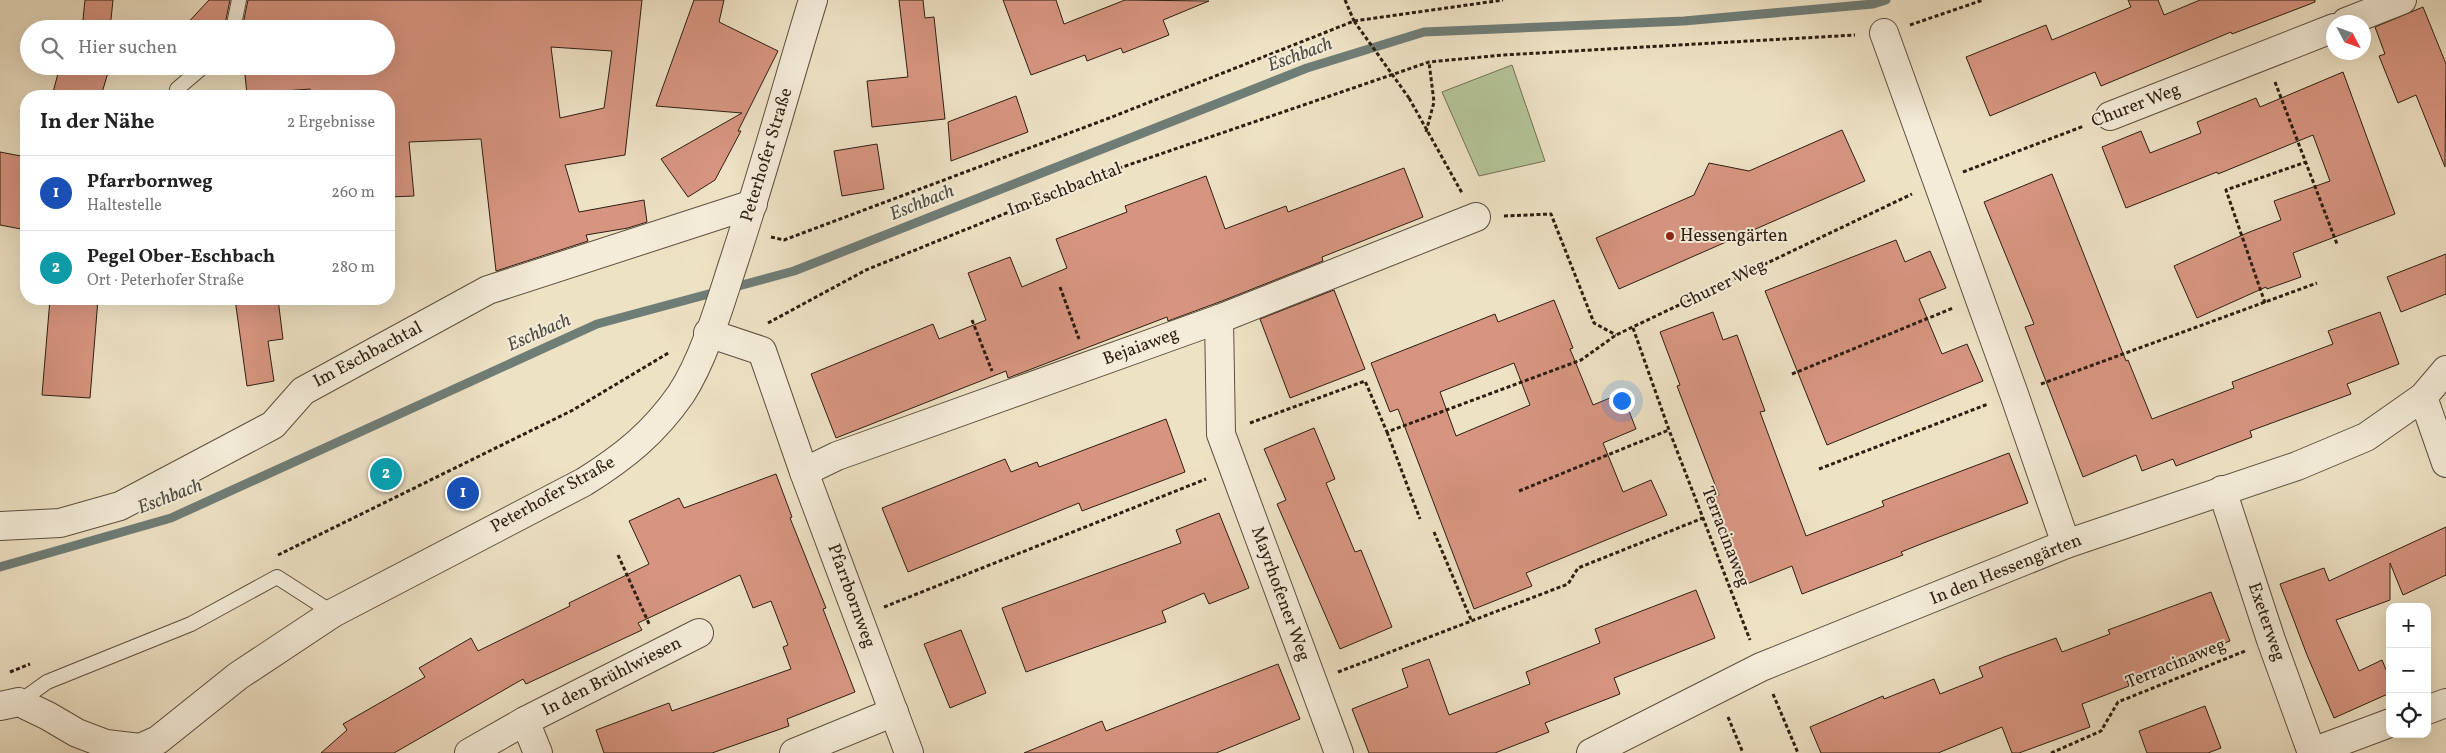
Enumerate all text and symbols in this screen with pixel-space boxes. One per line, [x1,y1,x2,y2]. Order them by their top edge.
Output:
north arrow [2326,15,2371,60]
search box [20,20,395,75]
water label: Eschbach [1264,31,1336,79]
icon: search [38,34,66,62]
text: Hier suchen [78,35,177,61]
street label: Churer Weg [2088,78,2184,134]
street label: Peterhofer Straße [735,85,799,225]
text: In der Nähe [40,108,155,137]
text: 2 Ergebnisse [287,112,375,134]
street label: Im Eschbachtal [1004,157,1126,223]
text: Pfarrbornweg [87,169,213,195]
water label: Eschbach [886,178,958,228]
text: 1 [53,182,59,204]
text: 260 m [331,182,375,204]
text: Haltestelle [87,195,162,217]
place label: Hessengärten [1680,224,1788,249]
marker: Hessengärten [1664,230,1676,242]
text: Pegel Ober-Eschbach [87,244,275,270]
street label: Churer Weg [1675,253,1771,317]
text: 2 [52,257,60,279]
text: 280 m [331,257,375,279]
text: Ort · Peterhofer Straße [87,270,244,292]
water label: Eschbach [503,307,575,359]
street label: Im Eschbachtal [309,316,427,394]
street label: Bejaiaweg [1100,322,1182,372]
your location [1609,388,1635,414]
street label: Peterhofer Straße [486,450,620,540]
pin: 2 [370,455,402,493]
water label: Eschbach [134,473,206,521]
pin: 1 [447,474,479,512]
street label: Terracinaweg [1694,483,1756,591]
street label: Mayrhofener Weg [1244,523,1316,665]
street label: In den Hessengärten [1926,528,2086,612]
street label: Pfarrbornweg [821,540,881,652]
street label: Exeterweg [2241,579,2291,665]
map controls [2386,603,2431,738]
button: + [2386,603,2431,648]
street label: In den Brühlwiesen [538,631,686,723]
street label: Terracinaweg [2122,633,2230,695]
button: − [2386,648,2431,693]
button: locate [2386,693,2431,738]

